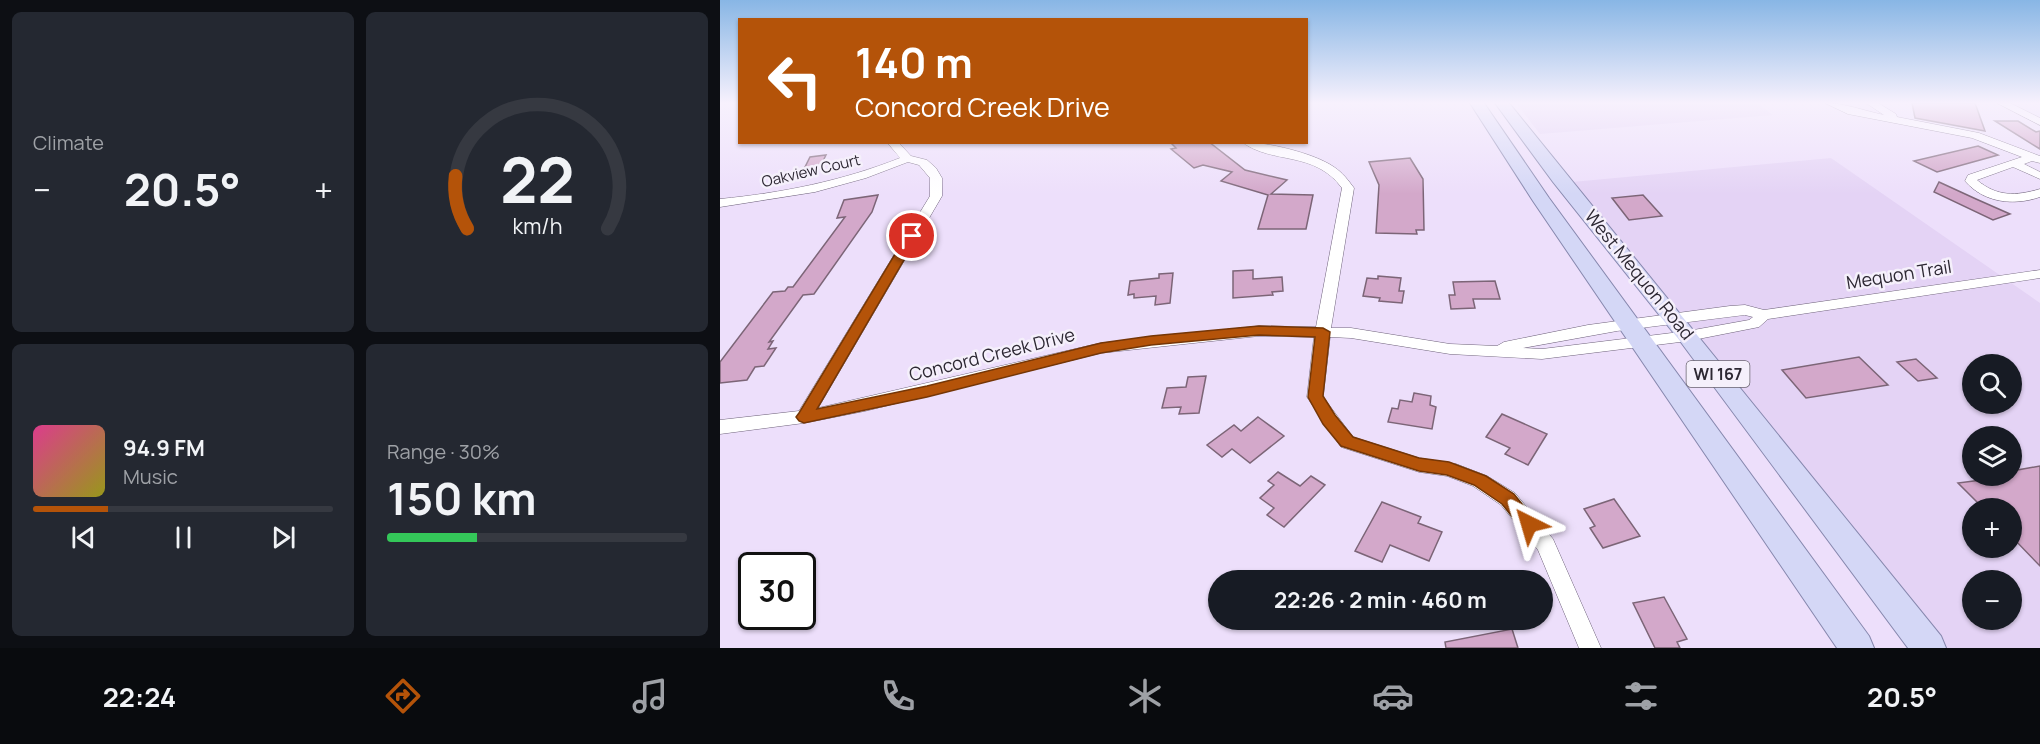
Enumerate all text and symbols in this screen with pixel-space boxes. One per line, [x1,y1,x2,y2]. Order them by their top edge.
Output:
text: 140 m [855,33,973,91]
icon: left [756,42,834,120]
text: Concord Creek Drive [855,88,1110,125]
text: Climate [33,129,104,156]
text: 22 [500,136,574,222]
street label: Oakview Court [759,149,862,192]
text: 20.5° [124,158,241,220]
text: − [33,167,51,212]
text: + [314,167,333,212]
street label: West Mequon Road [1580,204,1700,345]
pin [886,210,937,261]
text: km/h [512,211,562,240]
icon: arrive [895,219,928,252]
street label: Mequon Trail [1844,254,1953,294]
street label: Concord Creek Drive [906,322,1077,386]
map controls [1962,354,2022,630]
button: search [1962,354,2022,414]
road number: WI 167 [1686,361,1750,387]
button: layers [1962,426,2022,486]
text: 94.9 FM [123,433,205,463]
text: Range · 30% [387,438,500,465]
text: Music [123,463,178,490]
text: 150 km [387,467,536,529]
position arrow [1497,492,1561,556]
button: + [1962,498,2022,558]
icon: previous [67,521,100,554]
icon: pause [167,521,200,554]
icon: next [267,521,300,554]
speed limit sign: 30 [738,552,816,630]
button: − [1962,570,2022,630]
text: 22:26 · 2 min · 460 m [1274,585,1487,615]
icon: directions [382,675,424,717]
icon: music [629,675,671,717]
icon: phone [877,675,919,717]
icon: climate [1124,675,1166,717]
icon: car [1372,675,1414,717]
icon: filters [1620,675,1662,717]
text: 22:24 [103,678,176,715]
text: 20.5° [1867,678,1937,715]

